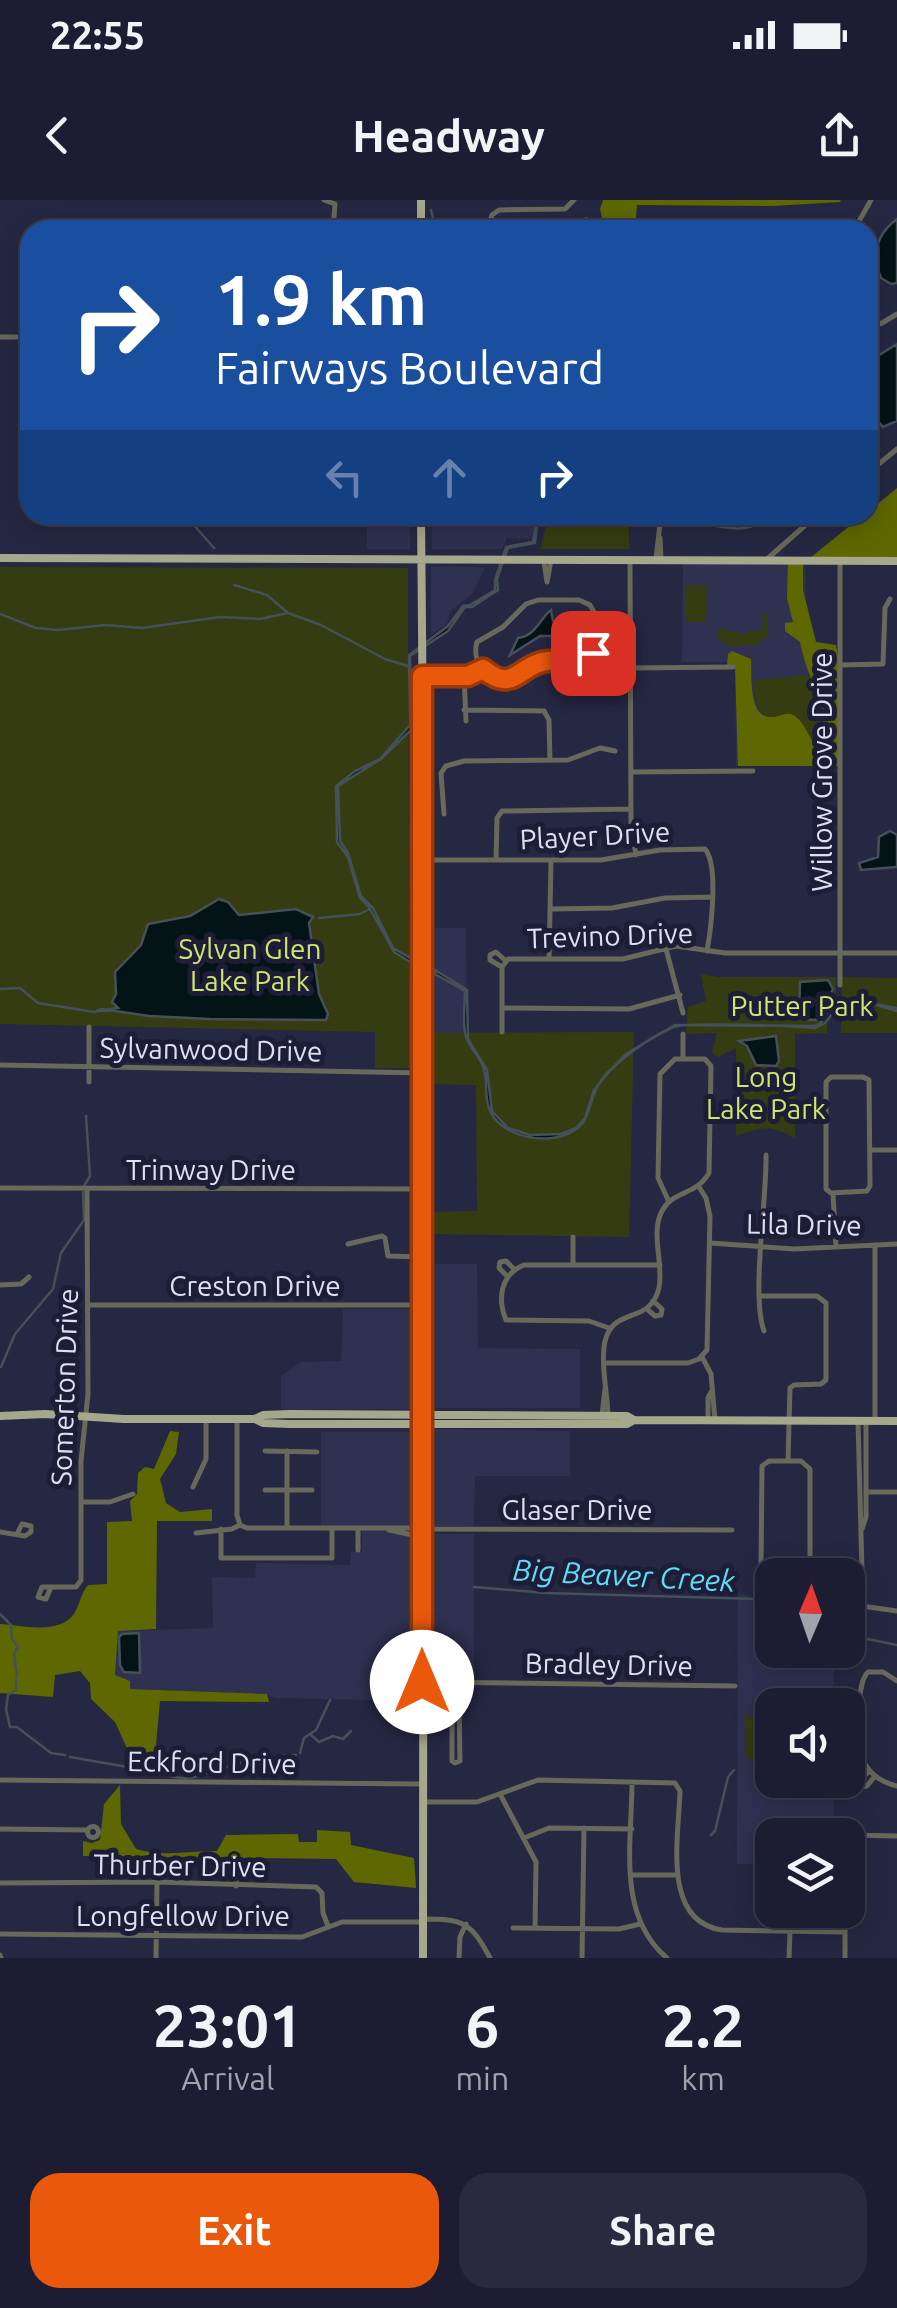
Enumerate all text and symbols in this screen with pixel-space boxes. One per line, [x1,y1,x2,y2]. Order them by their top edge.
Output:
text: 22:55 [50,14,145,56]
icon: back [30,108,85,163]
icon: share [812,108,867,163]
text: Headway [352,110,545,161]
icon: right [50,260,180,390]
text: 1.9 km [215,260,427,338]
text: Fairways Boulevard [215,342,604,393]
icon: left [317,450,372,505]
icon: ahead [422,450,477,505]
icon: right [527,450,582,505]
pin [551,611,636,696]
icon: arrive [566,626,621,681]
street label: Willow Grove Drive [806,652,837,892]
street label: Player Drive [519,816,671,854]
street label: Trevino Drive [526,917,694,953]
park label: Sylvan Glen Lake Park [179,933,321,996]
park label: Putter Park [731,990,873,1021]
street label: Sylvanwood Drive [99,1032,323,1066]
park label: Long Lake Park [706,1061,826,1124]
street label: Trinway Drive [126,1154,296,1185]
street label: Lila Drive [746,1207,862,1241]
street label: Creston Drive [169,1270,341,1301]
street label: Somerton Drive [45,1288,83,1486]
street label: Glaser Drive [501,1494,653,1525]
water label: Big Beaver Creek [512,1552,737,1598]
north arrow [755,1558,865,1668]
map controls [755,1558,865,1928]
position arrow [370,1630,474,1734]
street label: Bradley Drive [525,1647,693,1681]
button: sound [755,1688,865,1798]
street label: Eckford Drive [127,1745,297,1779]
button: layers [755,1818,865,1928]
street label: Thurber Drive [93,1848,267,1882]
street label: Longfellow Drive [76,1900,290,1931]
text: 23:01 [153,1991,303,2058]
text: 6 [465,1991,499,2058]
text: 2.2 [662,1991,744,2058]
text: Arrival [181,2060,274,2096]
text: min [456,2060,509,2096]
text: km [681,2060,725,2096]
button: Exit [30,2173,439,2288]
button: Share [459,2173,867,2288]

